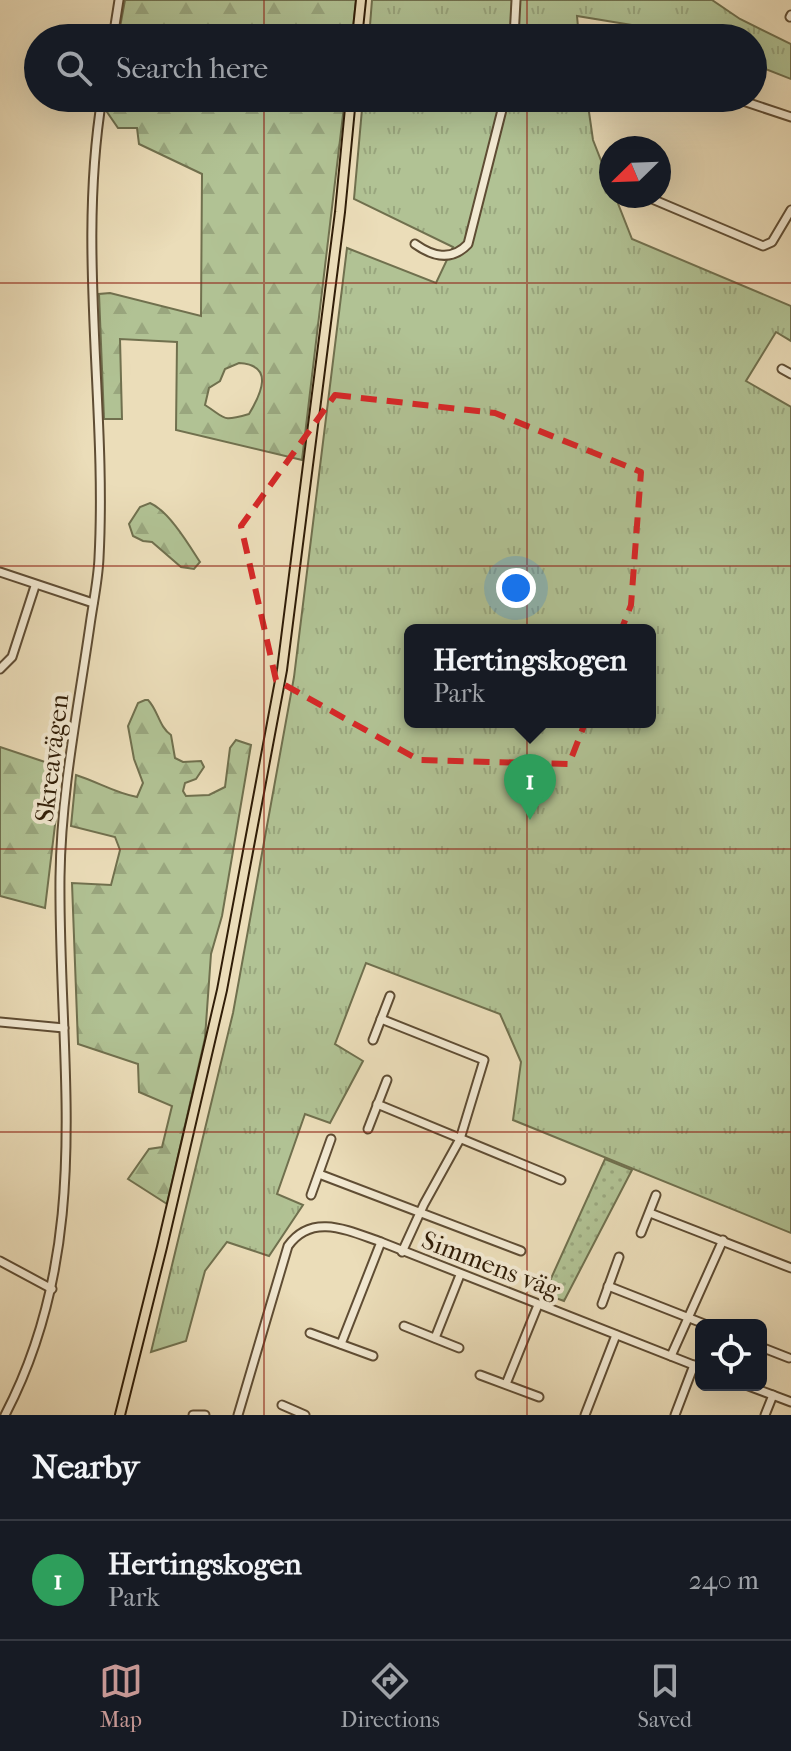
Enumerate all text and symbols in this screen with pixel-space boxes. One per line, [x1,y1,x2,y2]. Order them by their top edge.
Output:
search box [24,24,767,112]
icon: search [52,46,96,90]
text: Search here [116,51,268,86]
north arrow [599,136,671,208]
your location [496,568,536,608]
popup [404,624,656,728]
text: Hertingskogen [433,643,627,678]
text: Park [433,678,485,709]
street label: Skreavägen [29,692,75,824]
pin: 1 [504,754,556,820]
street label: Simmens väg [417,1224,566,1306]
map controls [695,1319,767,1391]
button: locate [695,1319,767,1391]
text: Nearby [32,1447,139,1487]
text: Hertingskogen [108,1547,302,1582]
text: 1 [53,1565,63,1596]
text: 240 m [689,1565,759,1596]
text: Park [108,1582,160,1613]
tab: Map [99,1659,143,1733]
tab: Directions [341,1659,440,1733]
tab: Saved [638,1659,692,1733]

